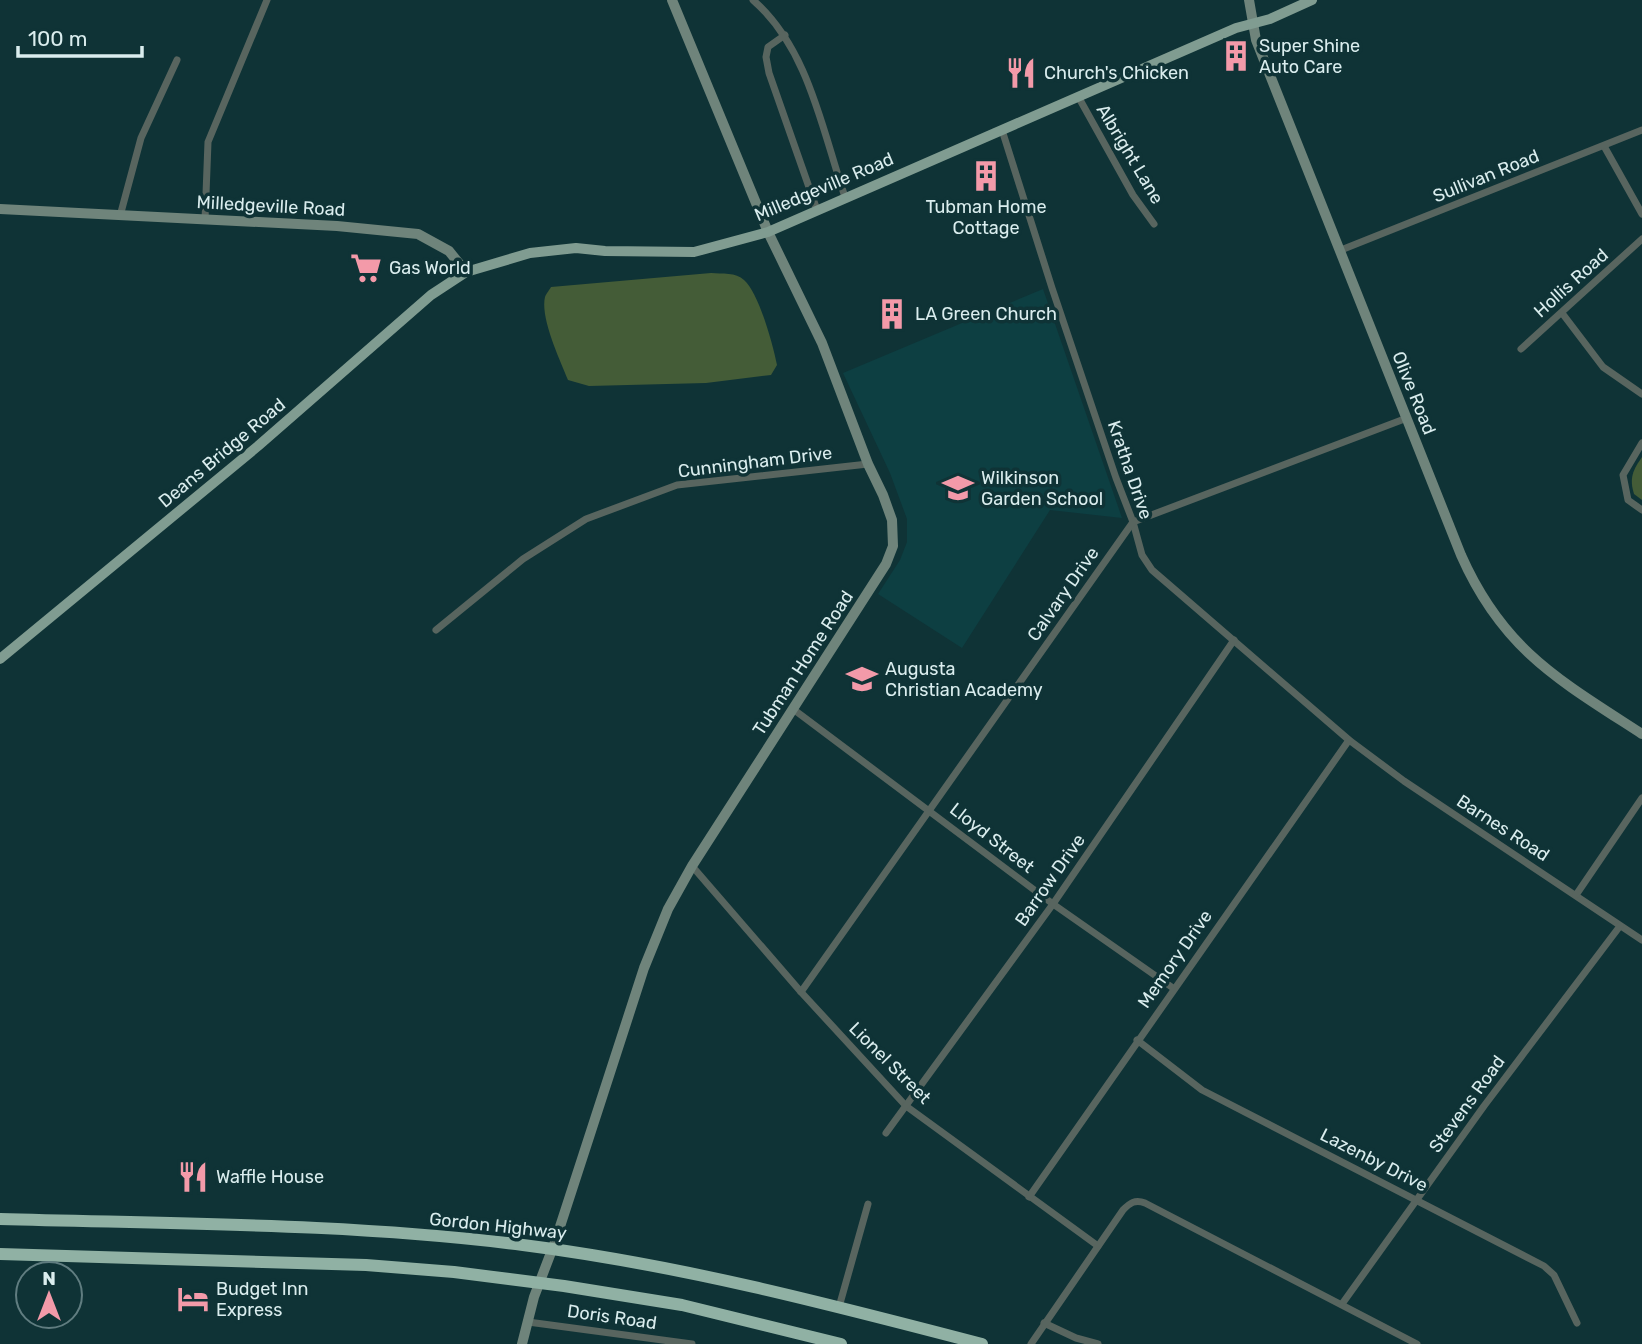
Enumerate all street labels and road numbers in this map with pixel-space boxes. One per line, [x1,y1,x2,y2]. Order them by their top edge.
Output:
street label: Albright Lane [1092,100,1168,208]
street label: Sullivan Road [1430,145,1542,207]
street label: Milledgeville Road [751,148,897,226]
street label: Milledgeville Road [196,191,346,221]
street label: Hollis Road [1529,244,1613,322]
street label: Olive Road [1387,348,1441,438]
street label: Deans Bridge Road [154,394,290,512]
street label: Kratha Drive [1103,418,1157,522]
street label: Cunningham Drive [677,442,833,482]
street label: Calvary Drive [1022,543,1104,645]
street label: Tubman Home Road [748,587,858,739]
street label: Barnes Road [1453,790,1553,866]
street label: Lloyd Street [945,798,1039,878]
street label: Barrow Drive [1010,830,1090,930]
street label: Memory Drive [1133,906,1217,1012]
street label: Lionel Street [845,1018,935,1108]
street label: Stevens Road [1424,1051,1510,1157]
street label: Lazenby Drive [1317,1123,1431,1197]
street label: Gordon Highway [428,1208,568,1244]
street label: Doris Road [566,1300,658,1334]

